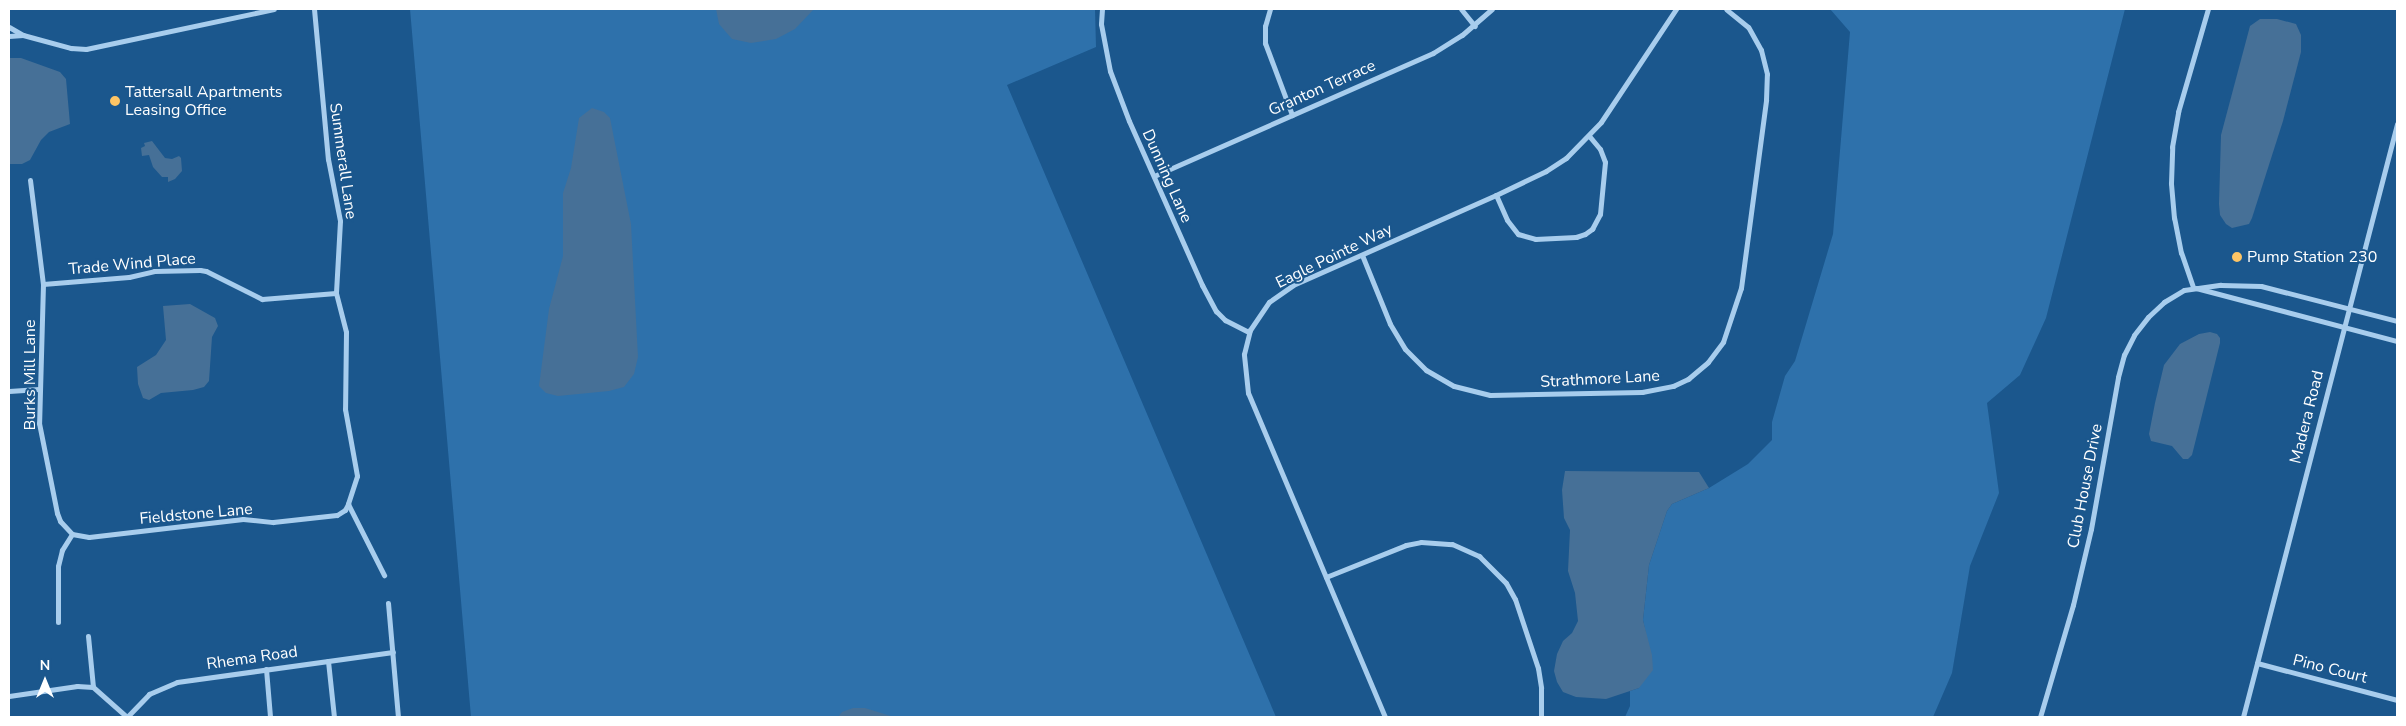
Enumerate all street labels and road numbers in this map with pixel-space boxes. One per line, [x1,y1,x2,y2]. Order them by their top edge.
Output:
street label: Granton Terrace [1266,56,1378,120]
street label: Summerall Lane [325,102,361,220]
street label: Dunning Lane [1138,126,1196,226]
street label: Eagle Pointe Way [1273,219,1395,293]
street label: Trade Wind Place [68,249,196,279]
street label: Burks Mill Lane [20,320,40,430]
street label: Strathmore Lane [1540,366,1660,392]
street label: Madera Road [2286,368,2328,466]
street label: Club House Drive [2064,422,2106,550]
street label: Fieldstone Lane [139,499,253,529]
street label: Rhema Road [205,642,299,674]
street label: Pino Court [2291,651,2369,687]

